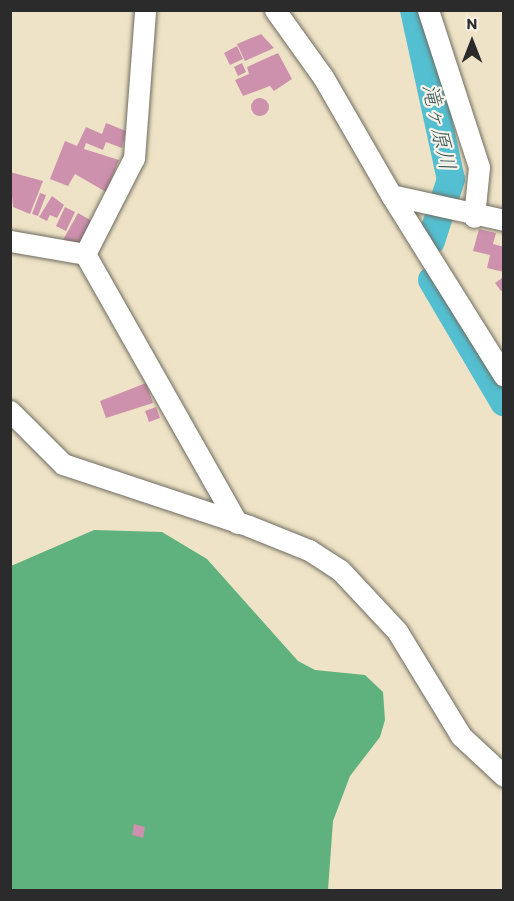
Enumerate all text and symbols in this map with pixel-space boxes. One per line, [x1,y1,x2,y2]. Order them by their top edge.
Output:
north arrow [442,12,502,72]
text: N [467,14,477,33]
water label: 滝ヶ原川 [417,81,461,173]

